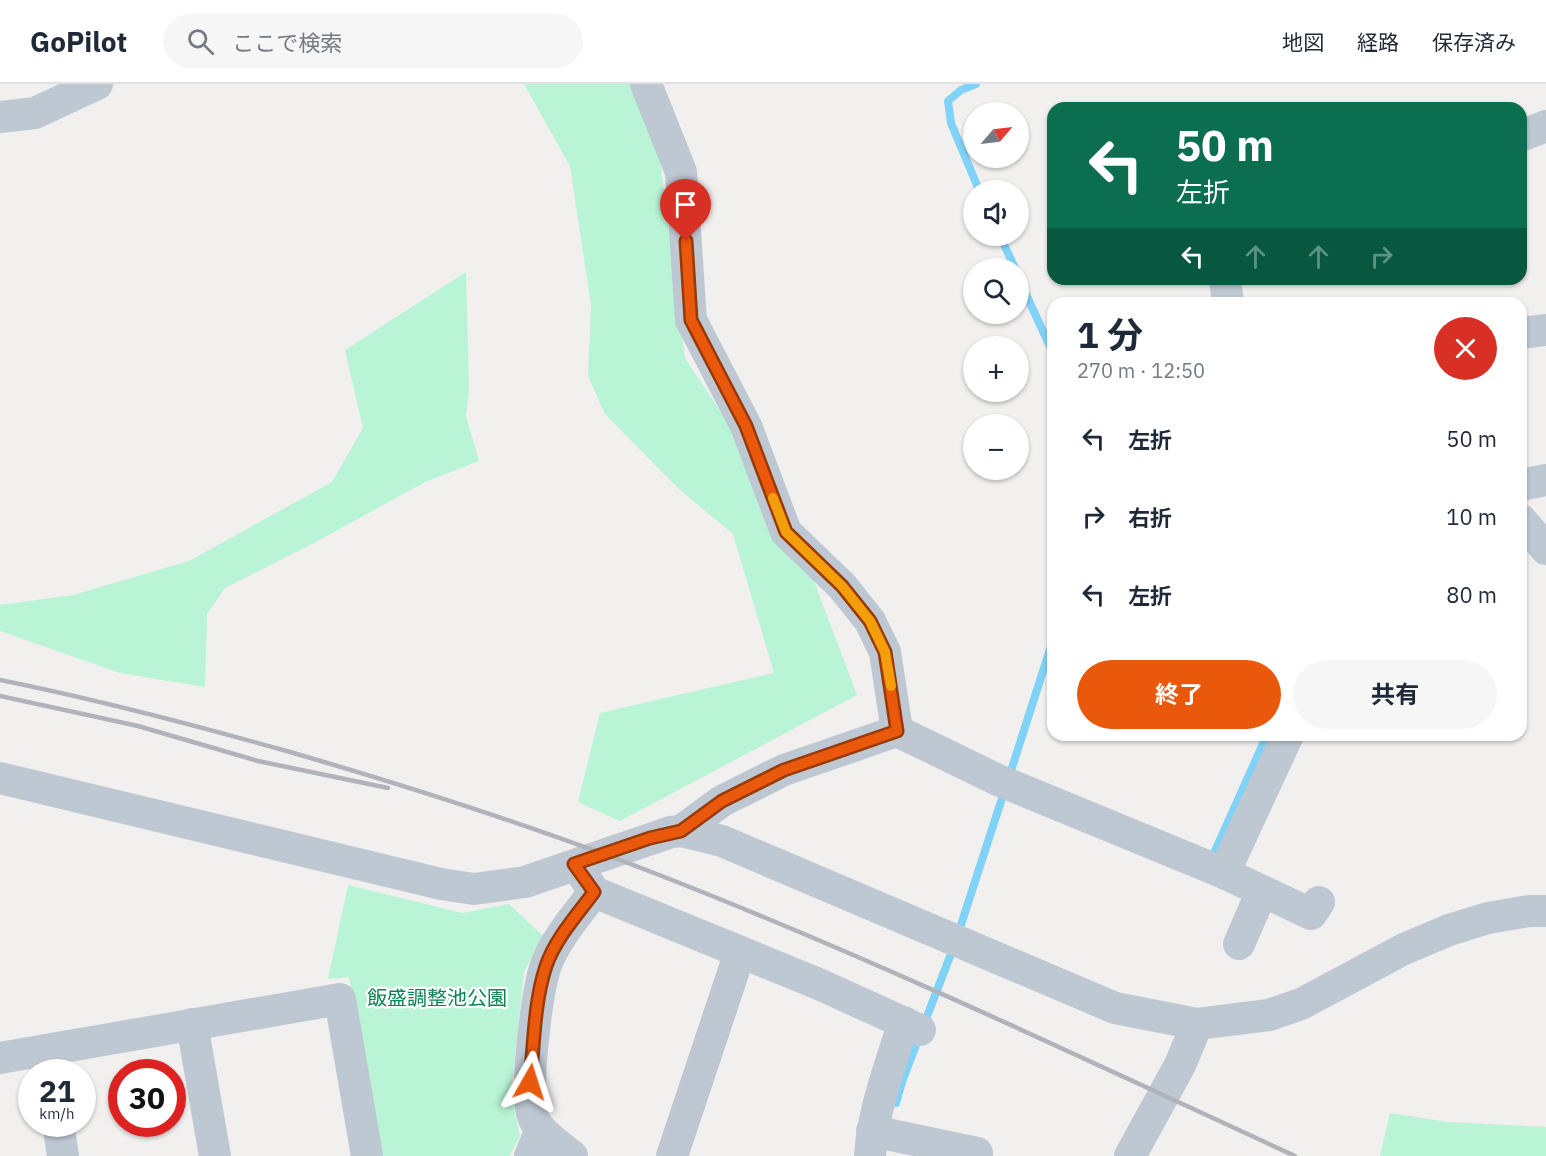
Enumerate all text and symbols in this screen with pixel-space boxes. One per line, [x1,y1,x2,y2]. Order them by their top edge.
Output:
search box [163,14,583,68]
text: GoPilot [30,23,127,60]
icon: search [184,25,217,58]
text: ここで検索 [232,28,342,57]
text: 地図 [1282,28,1324,56]
text: 経路 [1357,28,1399,56]
text: 保存済み [1432,28,1516,56]
north arrow [963,102,1029,168]
map controls [963,102,1029,480]
text: 50 m [1176,118,1274,173]
icon: left [1077,126,1155,204]
text: 左折 [1176,174,1230,209]
pin [660,179,711,241]
button: sound [963,180,1029,246]
icon: arrive [669,188,702,221]
icon: left [1176,240,1209,273]
icon: ahead [1239,240,1272,273]
icon: ahead [1302,240,1335,273]
icon: right [1365,240,1398,273]
button: search [963,258,1029,324]
text: 1 分 [1077,311,1143,358]
button: close [1434,317,1497,380]
button: + [963,336,1029,402]
text: 270 m · 12:50 [1077,357,1205,384]
button: − [963,414,1029,480]
icon: left [1077,422,1110,455]
text: 50 m [1446,424,1497,453]
text: 左折 [1128,425,1172,454]
icon: right [1077,500,1110,533]
text: 10 m [1446,502,1497,531]
text: 右折 [1128,503,1172,532]
icon: left [1077,578,1110,611]
text: 80 m [1446,580,1497,609]
text: 左折 [1128,581,1172,610]
button: 終了 [1077,660,1281,729]
button: 共有 [1293,660,1497,729]
park label: 飯盛調整池公園 [367,984,507,1011]
position arrow [498,1050,562,1114]
speed limit sign: 30 [108,1059,186,1137]
text: 21 [39,1071,75,1110]
text: km/h [39,1104,75,1123]

